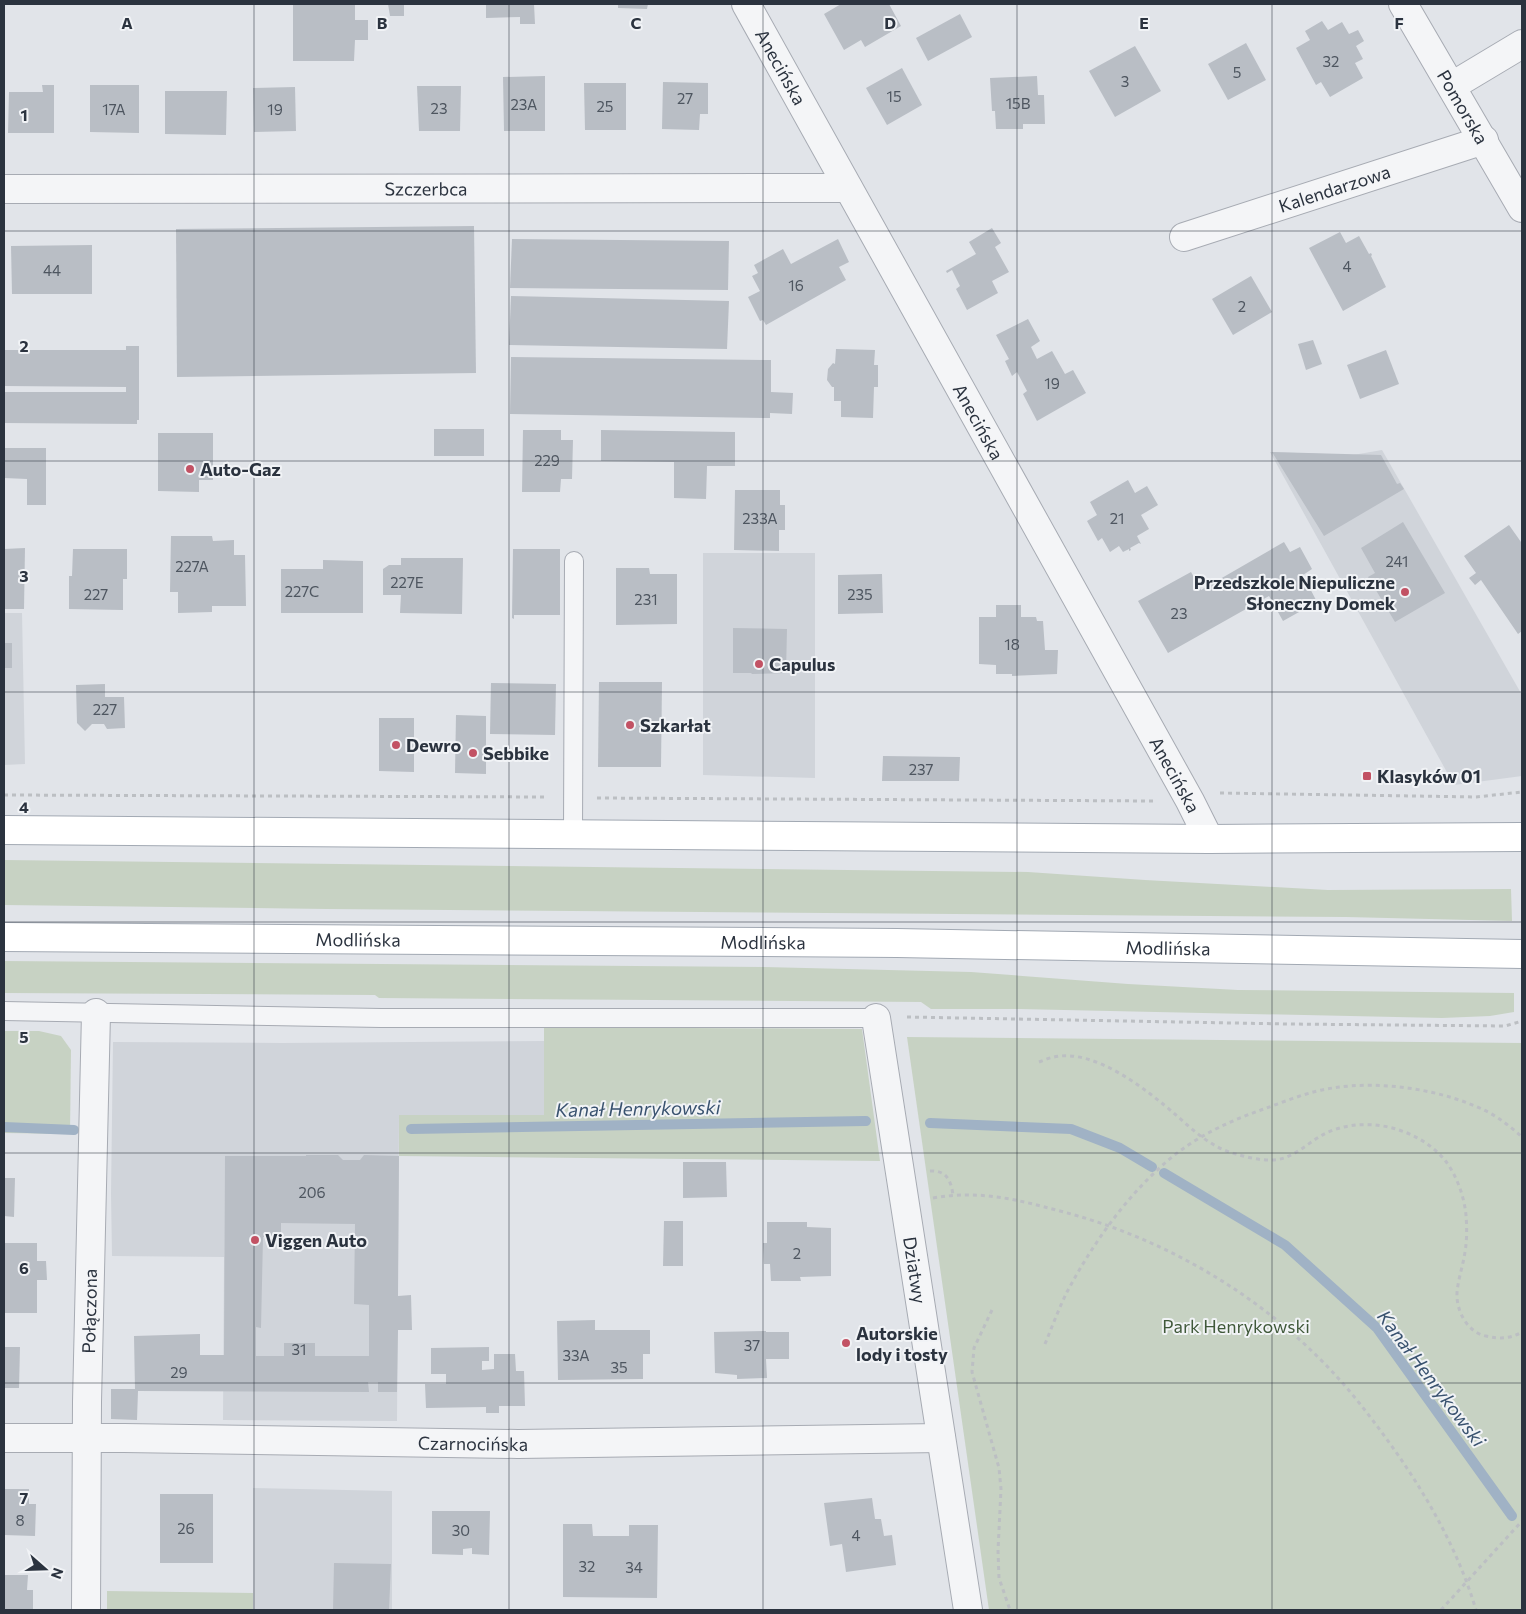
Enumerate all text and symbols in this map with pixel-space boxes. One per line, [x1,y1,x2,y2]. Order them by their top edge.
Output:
text: A [121,13,133,32]
text: B [377,13,388,32]
text: C [631,13,642,32]
text: D [884,13,896,32]
text: E [1139,13,1149,32]
text: F [1394,13,1404,32]
street label: Anecińska [751,25,811,109]
house number: 32 [1323,52,1339,70]
house number: 5 [1233,63,1241,81]
street label: Pomorska [1433,66,1493,148]
house number: 3 [1121,72,1129,90]
house number: 15 [886,87,902,105]
house number: 27 [677,89,693,107]
house number: 15B [1006,94,1031,112]
house number: 23A [511,95,537,113]
house number: 25 [597,97,613,115]
house number: 23 [431,99,447,117]
house number: 17A [102,100,126,118]
house number: 19 [267,100,283,118]
text: 1 [20,105,28,124]
street label: Kalendarzowa [1276,160,1393,217]
street label: Szczerbca [384,177,468,200]
house number: 4 [1343,257,1352,275]
house number: 44 [43,261,61,279]
house number: 16 [788,276,804,294]
house number: 2 [1238,297,1246,315]
text: 2 [19,336,29,355]
house number: 19 [1044,374,1060,392]
street label: Anecińska [949,380,1009,463]
house number: 229 [534,451,560,469]
place label: Auto-Gaz [200,458,281,480]
marker: Auto-Gaz [184,463,196,475]
house number: 233A [742,509,778,527]
house number: 21 [1110,509,1124,527]
house number: 241 [1385,552,1409,570]
house number: 227A [175,557,209,575]
text: 3 [19,566,29,585]
place label: Przedszkole Niepuliczne Słoneczny Domek [1194,571,1396,614]
house number: 227E [390,573,424,591]
house number: 227C [285,582,319,600]
house number: 227 [84,585,108,603]
house number: 235 [847,585,873,603]
marker: Przedszkole Niepuliczne Słoneczny Domek [1399,586,1411,598]
house number: 231 [634,590,658,608]
house number: 23 [1171,604,1187,622]
house number: 18 [1004,635,1020,653]
place label: Capulus [769,653,835,675]
marker: Capulus [753,658,765,670]
house number: 227 [93,700,117,718]
place label: Szkarłat [640,714,711,736]
marker: Szkarłat [624,719,636,731]
street label: Anecińska [1145,733,1205,816]
place label: Dewro [406,734,462,756]
marker: Dewro [390,739,402,751]
place label: Sebbike [483,742,549,764]
marker: Sebbike [467,747,479,759]
house number: 237 [909,760,933,778]
place label: Klasyków 01 [1377,765,1481,787]
marker: Klasyków 01 [1361,770,1373,782]
text: 4 [19,797,29,816]
street label: Modlińska [315,928,401,951]
street label: Modlińska [720,931,806,953]
street label: Modlińska [1125,936,1211,960]
text: 5 [19,1027,29,1046]
water label: Kanał Henrykowski [555,1095,722,1121]
house number: 206 [298,1183,326,1201]
place label: Viggen Auto [265,1229,367,1251]
marker: Viggen Auto [249,1234,261,1246]
street label: Dziatwy [899,1235,931,1305]
house number: 2 [793,1244,801,1262]
text: 6 [19,1258,29,1277]
street label: Połączona [77,1268,101,1354]
water label: Kanał Henrykowski [1373,1305,1492,1452]
park label: Park Henrykowski [1162,1315,1310,1337]
place label: Autorskie lody i tosty [856,1322,948,1365]
house number: 37 [744,1336,760,1354]
marker: Autorskie lody i tosty [840,1337,852,1349]
house number: 31 [292,1340,306,1358]
house number: 33A [562,1346,590,1364]
house number: 35 [610,1358,628,1376]
house number: 29 [170,1363,188,1381]
street label: Czarnocińska [418,1431,528,1455]
text: 7 [20,1488,29,1507]
house number: 8 [15,1511,25,1529]
house number: 26 [177,1519,195,1537]
house number: 30 [452,1521,470,1539]
house number: 4 [852,1526,861,1544]
north arrow [20,1544,70,1594]
house number: 32 [579,1557,595,1575]
house number: 34 [625,1558,643,1576]
text: N [48,1566,67,1581]

